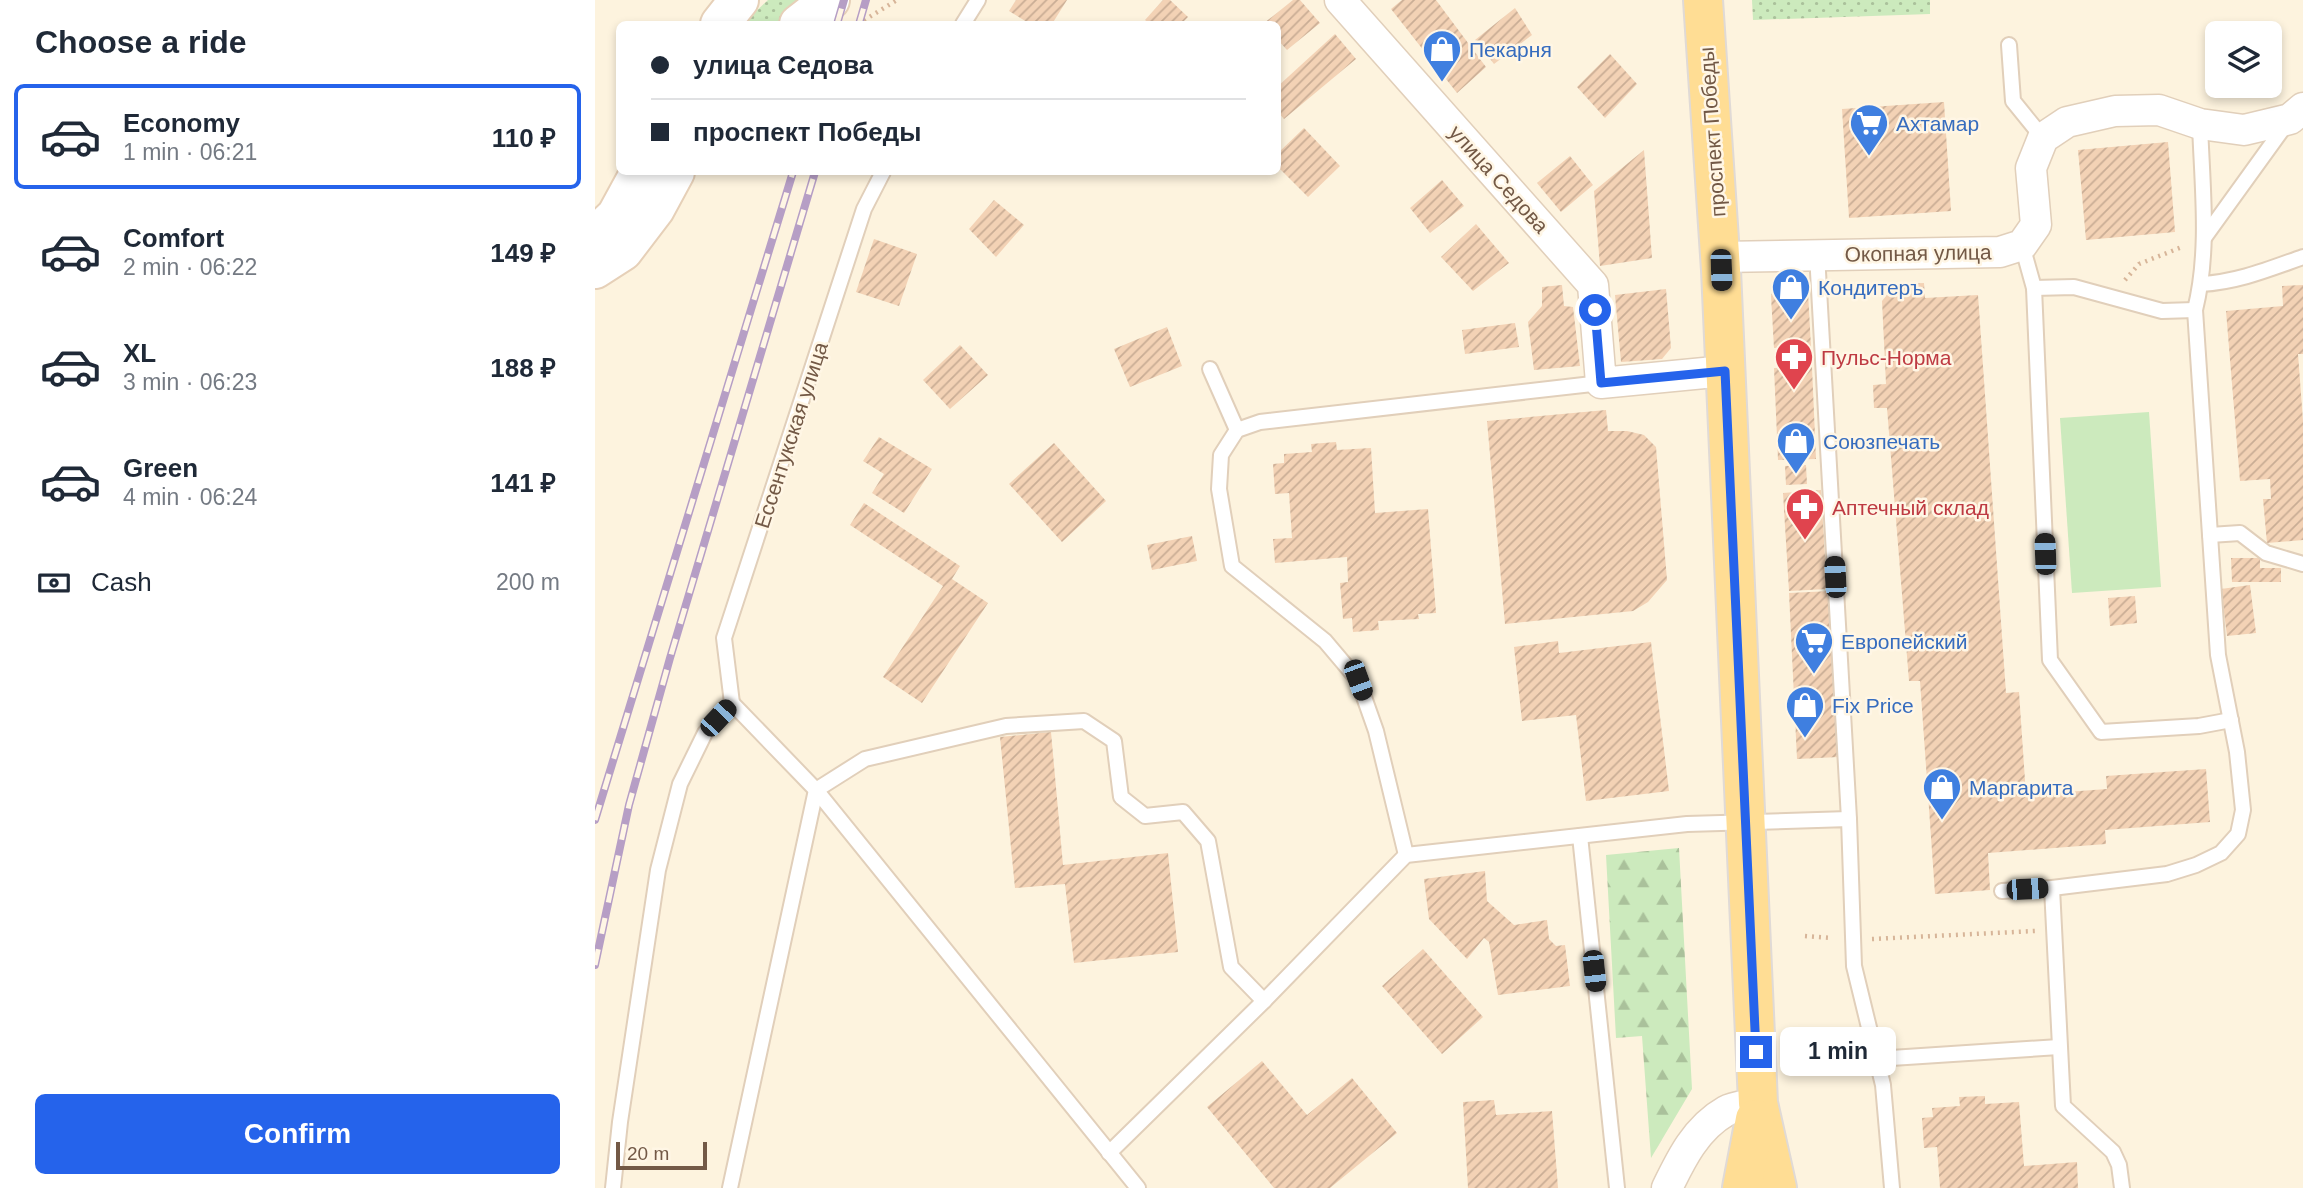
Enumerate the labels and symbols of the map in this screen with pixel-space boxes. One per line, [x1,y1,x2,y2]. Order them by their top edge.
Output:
shop icon: Пекарня [1421,28,1463,83]
place label: Пекарня [1469,38,1552,61]
street label: проспект Победы [1695,46,1729,218]
supermarket icon: Ахтамар [1848,102,1890,157]
place label: Ахтамар [1896,112,1979,135]
street label: улица Седова [1445,121,1553,238]
street label: Окопная улица [1844,240,1992,266]
car [1710,249,1733,291]
shop icon: Кондитеръ [1770,266,1812,321]
place label: Кондитеръ [1818,276,1923,299]
route start [1579,294,1611,326]
pharmacy icon: Пульс-Норма [1773,336,1815,391]
street label: Ессентукская улица [750,339,832,531]
place label: Пульс-Норма [1821,346,1952,369]
shop icon: Союзпечать [1775,420,1817,475]
place label: Союзпечать [1823,430,1940,453]
pharmacy icon: Аптечный склад [1784,486,1826,541]
place label: Аптечный склад [1832,496,1989,519]
car [2034,533,2057,575]
car [1824,555,1847,599]
supermarket icon: Европейский [1793,620,1835,675]
place label: Европейский [1841,630,1967,653]
car [1341,657,1376,703]
shop icon: Fix Price [1784,684,1826,739]
place label: Fix Price [1832,694,1914,717]
car [696,695,741,741]
shop icon: Маргарита [1921,766,1963,821]
place label: Маргарита [1969,776,2074,799]
car [2006,877,2049,901]
car [1582,949,1607,993]
callout: 1 min [1781,1028,1896,1076]
route end [1740,1036,1772,1068]
scale bar [616,1139,707,1171]

